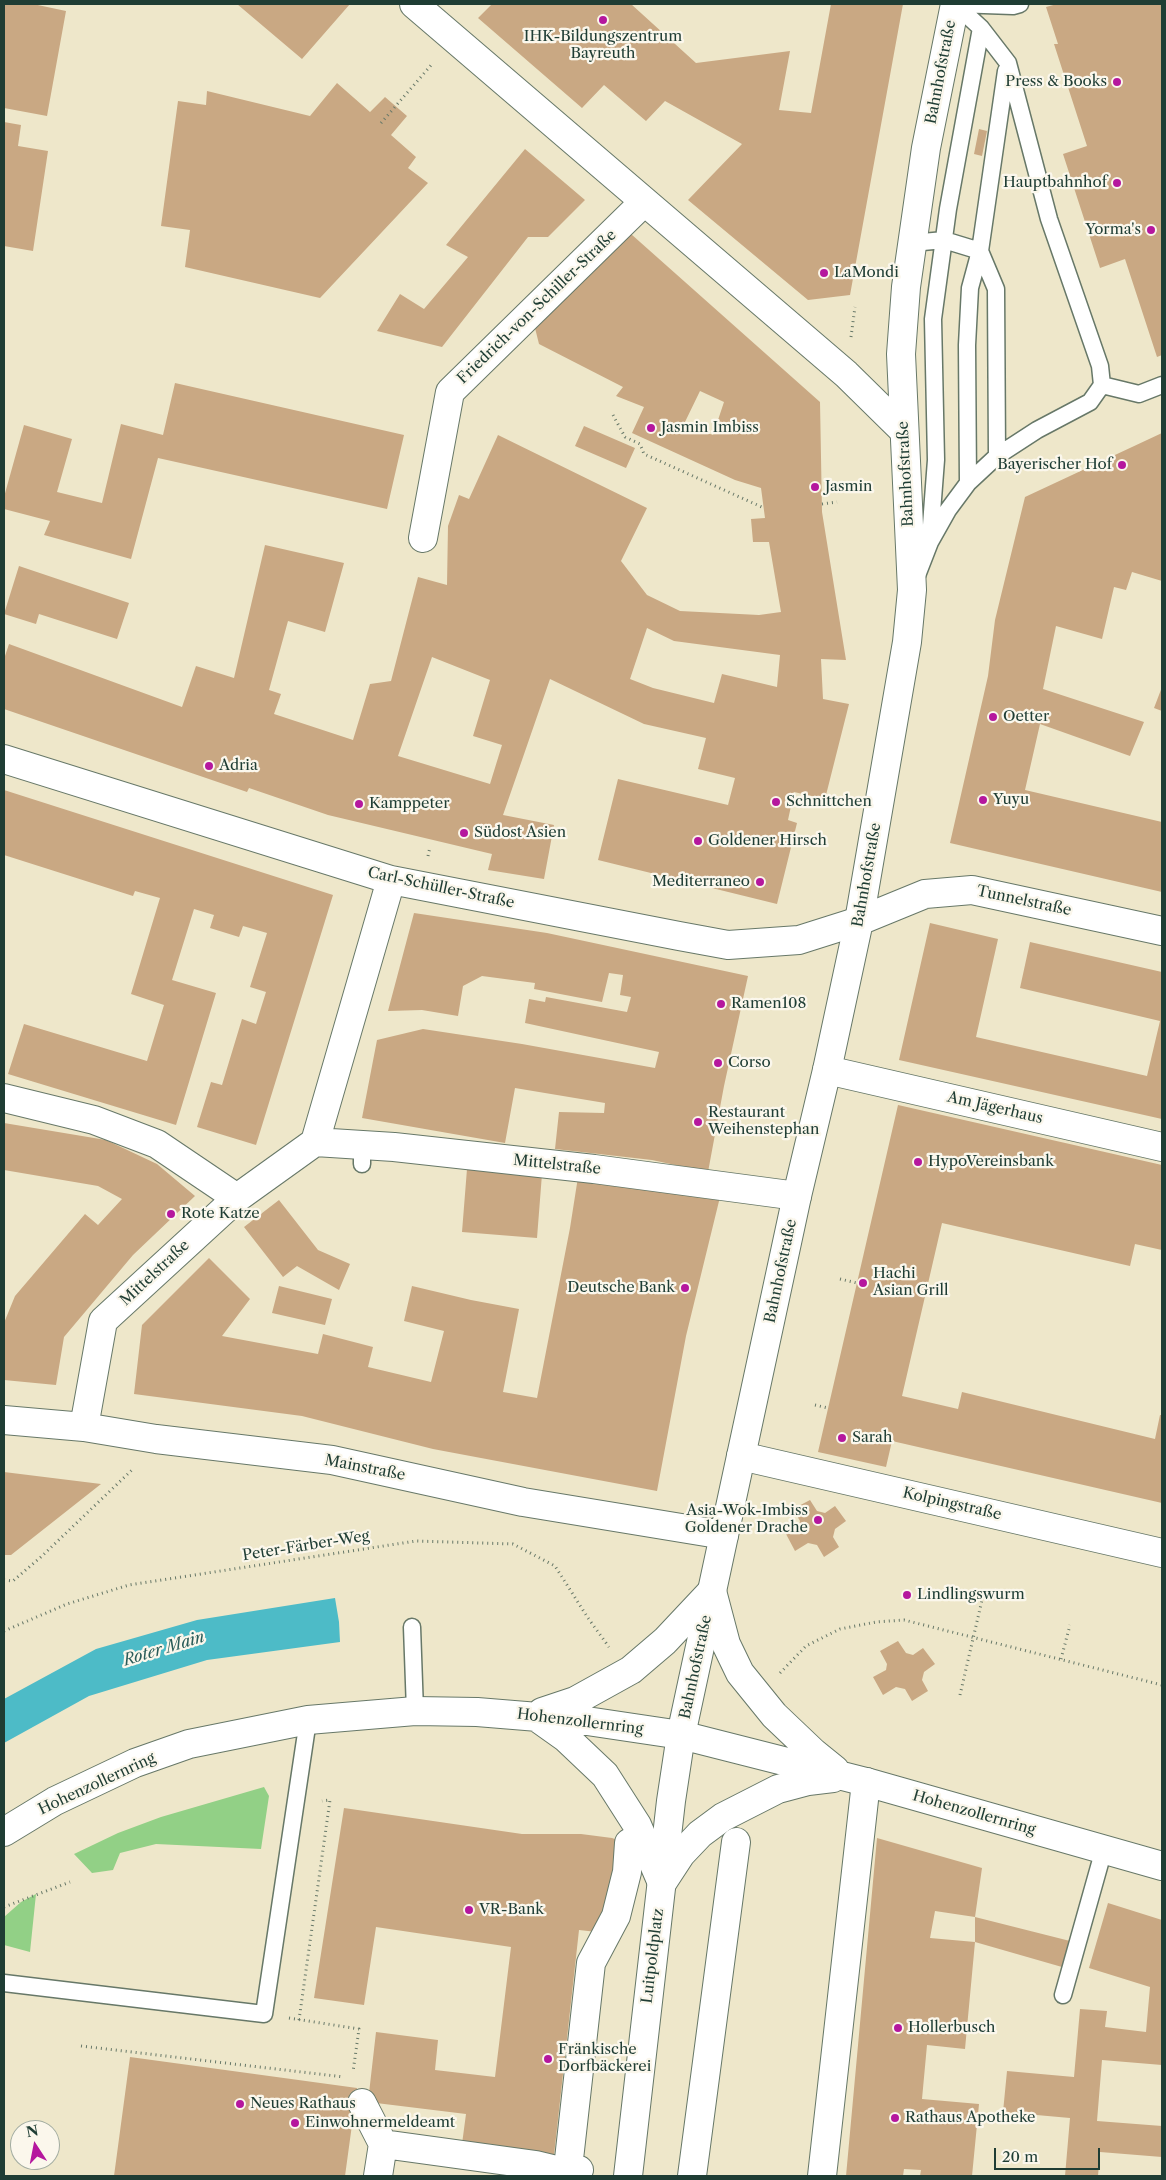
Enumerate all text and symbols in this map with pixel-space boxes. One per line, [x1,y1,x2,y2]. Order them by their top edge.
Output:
marker: IHK-Bildungszentrum Bayreuth [597,14,609,26]
street label: Bahnhofstraße [922,18,960,126]
place label: IHK-Bildungszentrum Bayreuth [524,28,682,63]
place label: Press & Books [1005,73,1107,91]
marker: Press & Books [1111,76,1123,88]
place label: Hauptbahnhof [1003,174,1107,192]
marker: Hauptbahnhof [1111,177,1123,189]
place label: Yorma's [1085,221,1141,239]
marker: Yorma's [1145,224,1157,236]
street label: Friedrich-von-Schiller-Straße [454,226,620,388]
place label: LaMondi [834,264,899,282]
marker: LaMondi [818,267,830,279]
place label: Jasmin Imbiss [661,419,759,437]
street label: Bahnhofstraße [894,421,918,527]
marker: Jasmin Imbiss [645,422,657,434]
place label: Bayerischer Hof [997,456,1112,474]
marker: Bayerischer Hof [1116,459,1128,471]
place label: Jasmin [825,478,872,496]
marker: Jasmin [809,481,821,493]
place label: Oetter [1003,708,1049,726]
marker: Oetter [987,711,999,723]
place label: Adria [219,757,258,775]
marker: Adria [203,760,215,772]
place label: Yuyu [993,791,1029,809]
place label: Schnittchen [786,793,872,811]
marker: Yuyu [977,794,989,806]
place label: Kamppeter [369,795,449,813]
marker: Schnittchen [770,796,782,808]
marker: Kamppeter [353,798,365,810]
street label: Bahnhofstraße [849,821,885,929]
place label: Südost Asien [474,824,566,842]
marker: Südost Asien [458,827,470,839]
place label: Goldener Hirsch [708,832,827,850]
marker: Goldener Hirsch [692,835,704,847]
street label: Carl-Schüller-Straße [366,864,516,912]
place label: Mediterraneo [652,873,750,891]
marker: Mediterraneo [754,876,766,888]
street label: Tunnelstraße [975,882,1073,920]
place label: Ramen108 [731,995,806,1013]
marker: Ramen108 [715,998,727,1010]
place label: Corso [728,1054,771,1072]
marker: Corso [712,1057,724,1069]
street label: Am Jägerhaus [945,1088,1045,1128]
place label: Restaurant Weihenstephan [708,1104,819,1139]
marker: Restaurant Weihenstephan [692,1116,704,1128]
street label: Mittelstraße [512,1151,602,1179]
place label: HypoVereinsbank [928,1153,1054,1171]
marker: HypoVereinsbank [912,1156,924,1168]
place label: Rote Katze [181,1205,260,1223]
marker: Rote Katze [165,1208,177,1220]
street label: Bahnhofstraße [761,1217,801,1325]
street label: Mittelstraße [117,1236,193,1310]
place label: Hachi Asian Grill [873,1265,948,1300]
marker: Hachi Asian Grill [857,1277,869,1289]
place label: Deutsche Bank [567,1279,675,1297]
marker: Deutsche Bank [679,1282,691,1294]
place label: Sarah [852,1429,892,1447]
marker: Sarah [836,1432,848,1444]
street label: Mainstraße [323,1451,407,1485]
street label: Kolpingstraße [901,1484,1003,1524]
place label: Asia-Wok-Imbiss Goldener Drache [685,1502,808,1537]
marker: Asia-Wok-Imbiss Goldener Drache [812,1514,824,1526]
street label: Peter-Färber-Weg [241,1527,371,1565]
place label: Lindlingswurm [917,1586,1025,1604]
marker: Lindlingswurm [901,1589,913,1601]
street label: Bahnhofstraße [676,1613,716,1721]
water label: Roter Main [121,1628,207,1670]
street label: Hohenzollernring [516,1705,644,1739]
street label: Hohenzollernring [36,1749,158,1819]
street label: Hohenzollernring [910,1787,1038,1839]
place label: VR-Bank [479,1901,544,1919]
marker: VR-Bank [463,1904,475,1916]
street label: Luitpoldplatz [638,1907,668,2005]
place label: Hollerbusch [908,2019,995,2037]
marker: Hollerbusch [892,2022,904,2034]
place label: Fränkische Dorfbäckerei [558,2041,651,2076]
marker: Fränkische Dorfbäckerei [542,2053,554,2065]
place label: Neues Rathaus [250,2095,356,2113]
marker: Neues Rathaus [234,2098,246,2110]
place label: Rathaus Apotheke [905,2109,1035,2127]
marker: Rathaus Apotheke [889,2112,901,2124]
place label: Einwohnermeldeamt [305,2114,455,2132]
marker: Einwohnermeldeamt [289,2117,301,2129]
north arrow [10,2120,60,2170]
text: N [25,2121,40,2141]
scale bar [996,2138,1102,2170]
text: 20 m [1002,2147,1038,2166]

